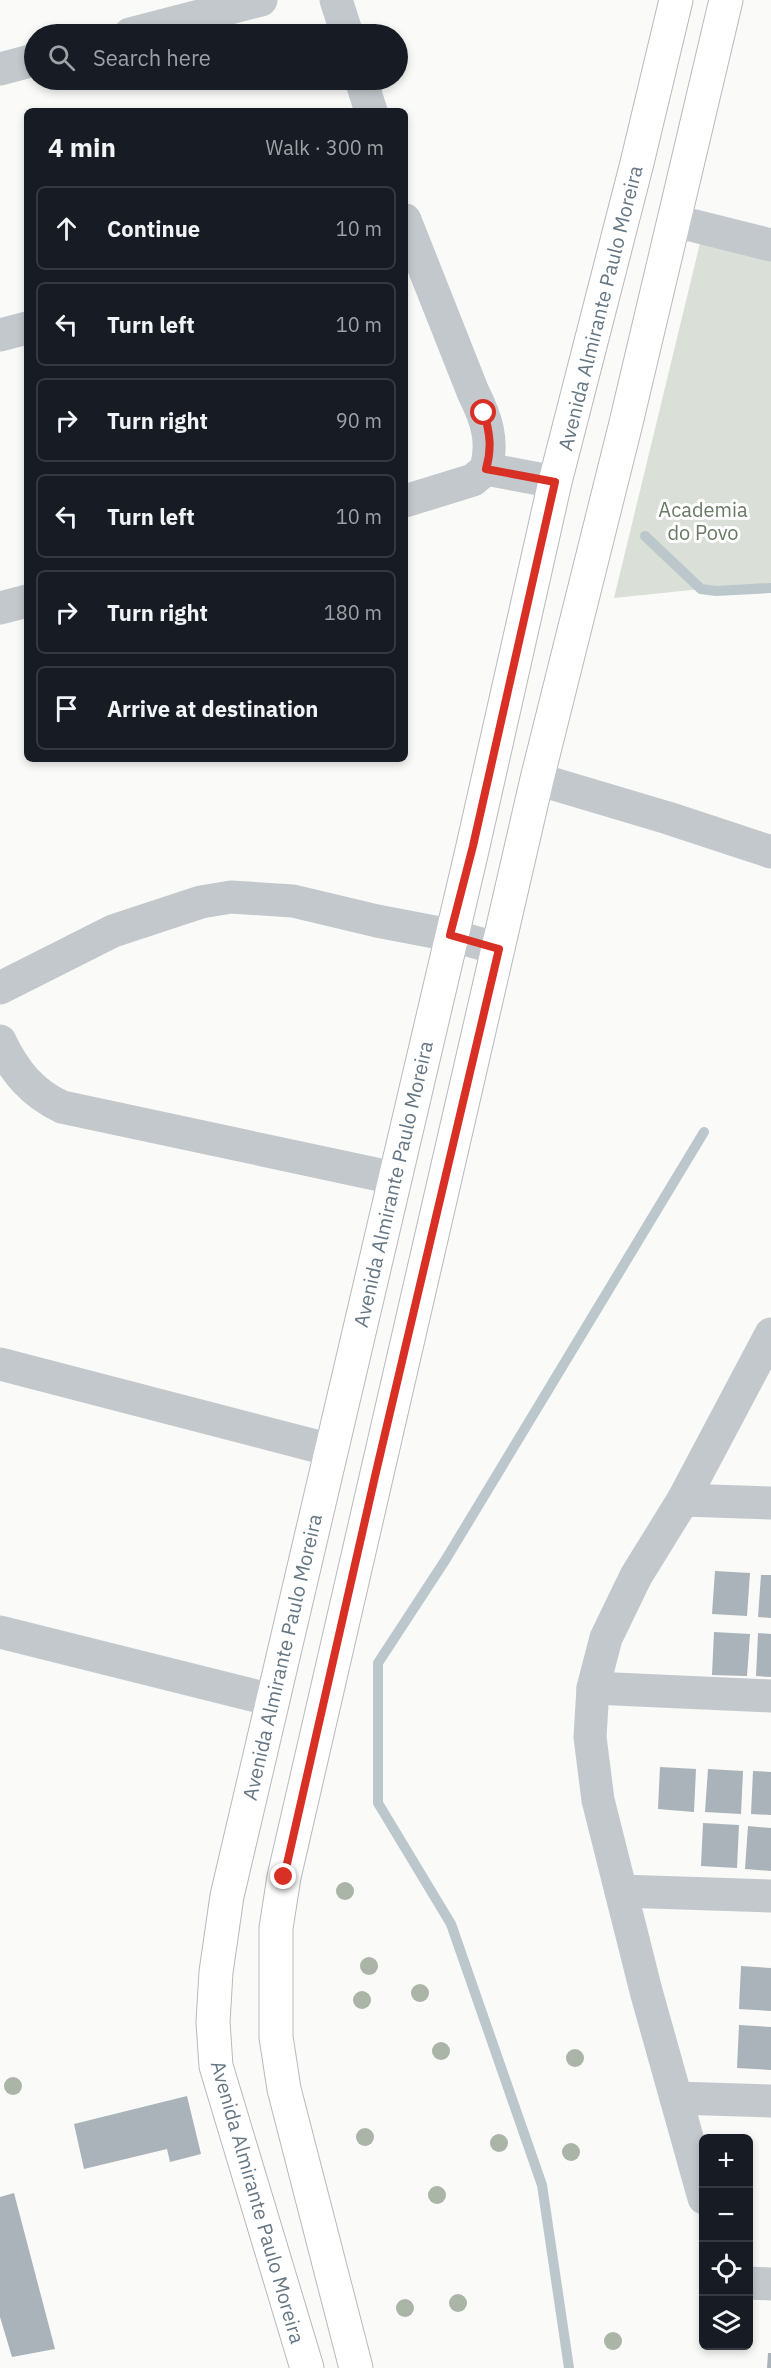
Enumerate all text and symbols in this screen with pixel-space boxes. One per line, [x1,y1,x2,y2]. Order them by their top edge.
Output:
search box [24,24,408,90]
icon: search [45,41,78,74]
text: Search here [93,43,211,72]
text: 4 min [48,130,116,164]
text: Walk · 300 m [266,134,384,161]
street label: Avenida Almirante Paulo Moreira [551,162,649,453]
icon: ahead [50,212,83,245]
text: Continue [107,214,200,243]
text: 10 m [336,215,382,242]
icon: left [50,308,83,341]
text: Turn left [107,310,195,339]
text: 10 m [336,311,382,338]
route start [470,399,496,425]
icon: right [50,404,83,437]
text: Turn right [107,406,208,435]
text: 90 m [336,407,382,434]
park label: Academia do Povo [658,496,748,546]
icon: left [50,500,83,533]
text: Turn left [107,502,195,531]
text: 10 m [336,503,382,530]
icon: right [50,596,83,629]
text: Turn right [107,598,208,627]
text: 180 m [324,599,382,626]
icon: arrive [50,692,83,725]
text: Arrive at destination [107,694,318,723]
street label: Avenida Almirante Paulo Moreira [347,1038,439,1330]
street label: Avenida Almirante Paulo Moreira [236,1511,328,1803]
route end [270,1863,296,1889]
street label: Avenida Almirante Paulo Moreira [205,2057,311,2347]
map controls [699,2134,753,2350]
button: + [699,2134,753,2188]
button: − [699,2188,753,2242]
button: locate [699,2242,753,2296]
button: layers [699,2296,753,2350]

